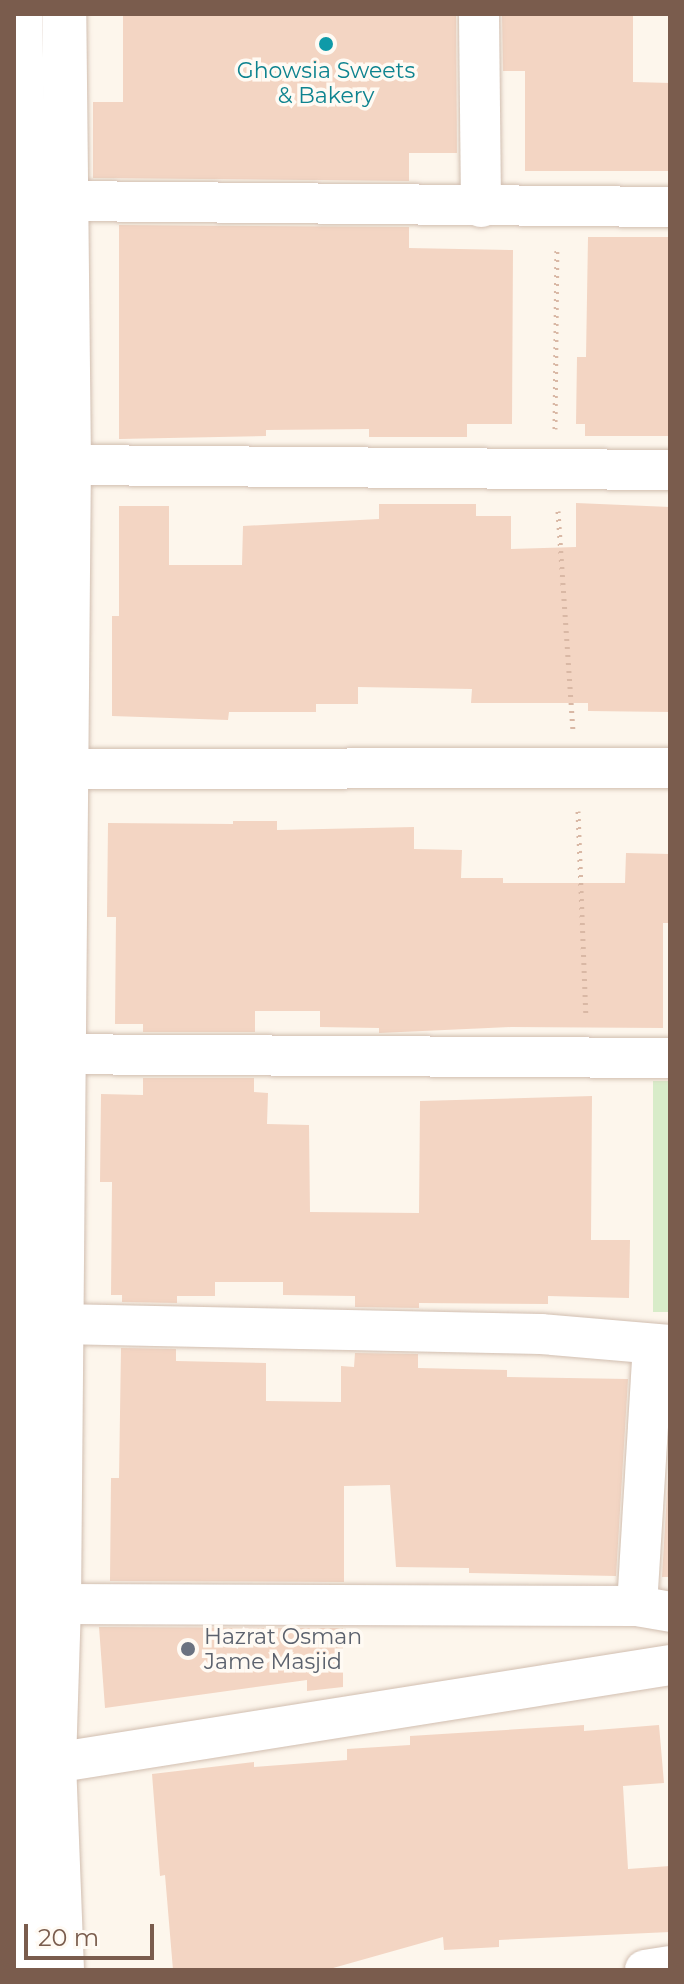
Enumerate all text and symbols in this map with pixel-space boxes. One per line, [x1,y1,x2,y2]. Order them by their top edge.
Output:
marker: Ghowsia Sweets & Bakery [317,35,335,53]
place label: Ghowsia Sweets & Bakery [237,57,415,108]
place label: Hazrat Osman Jame Masjid [204,1623,362,1674]
marker: Hazrat Osman Jame Masjid [179,1640,197,1658]
scale bar [28,1908,158,1958]
text: 20 m [38,1923,99,1952]

